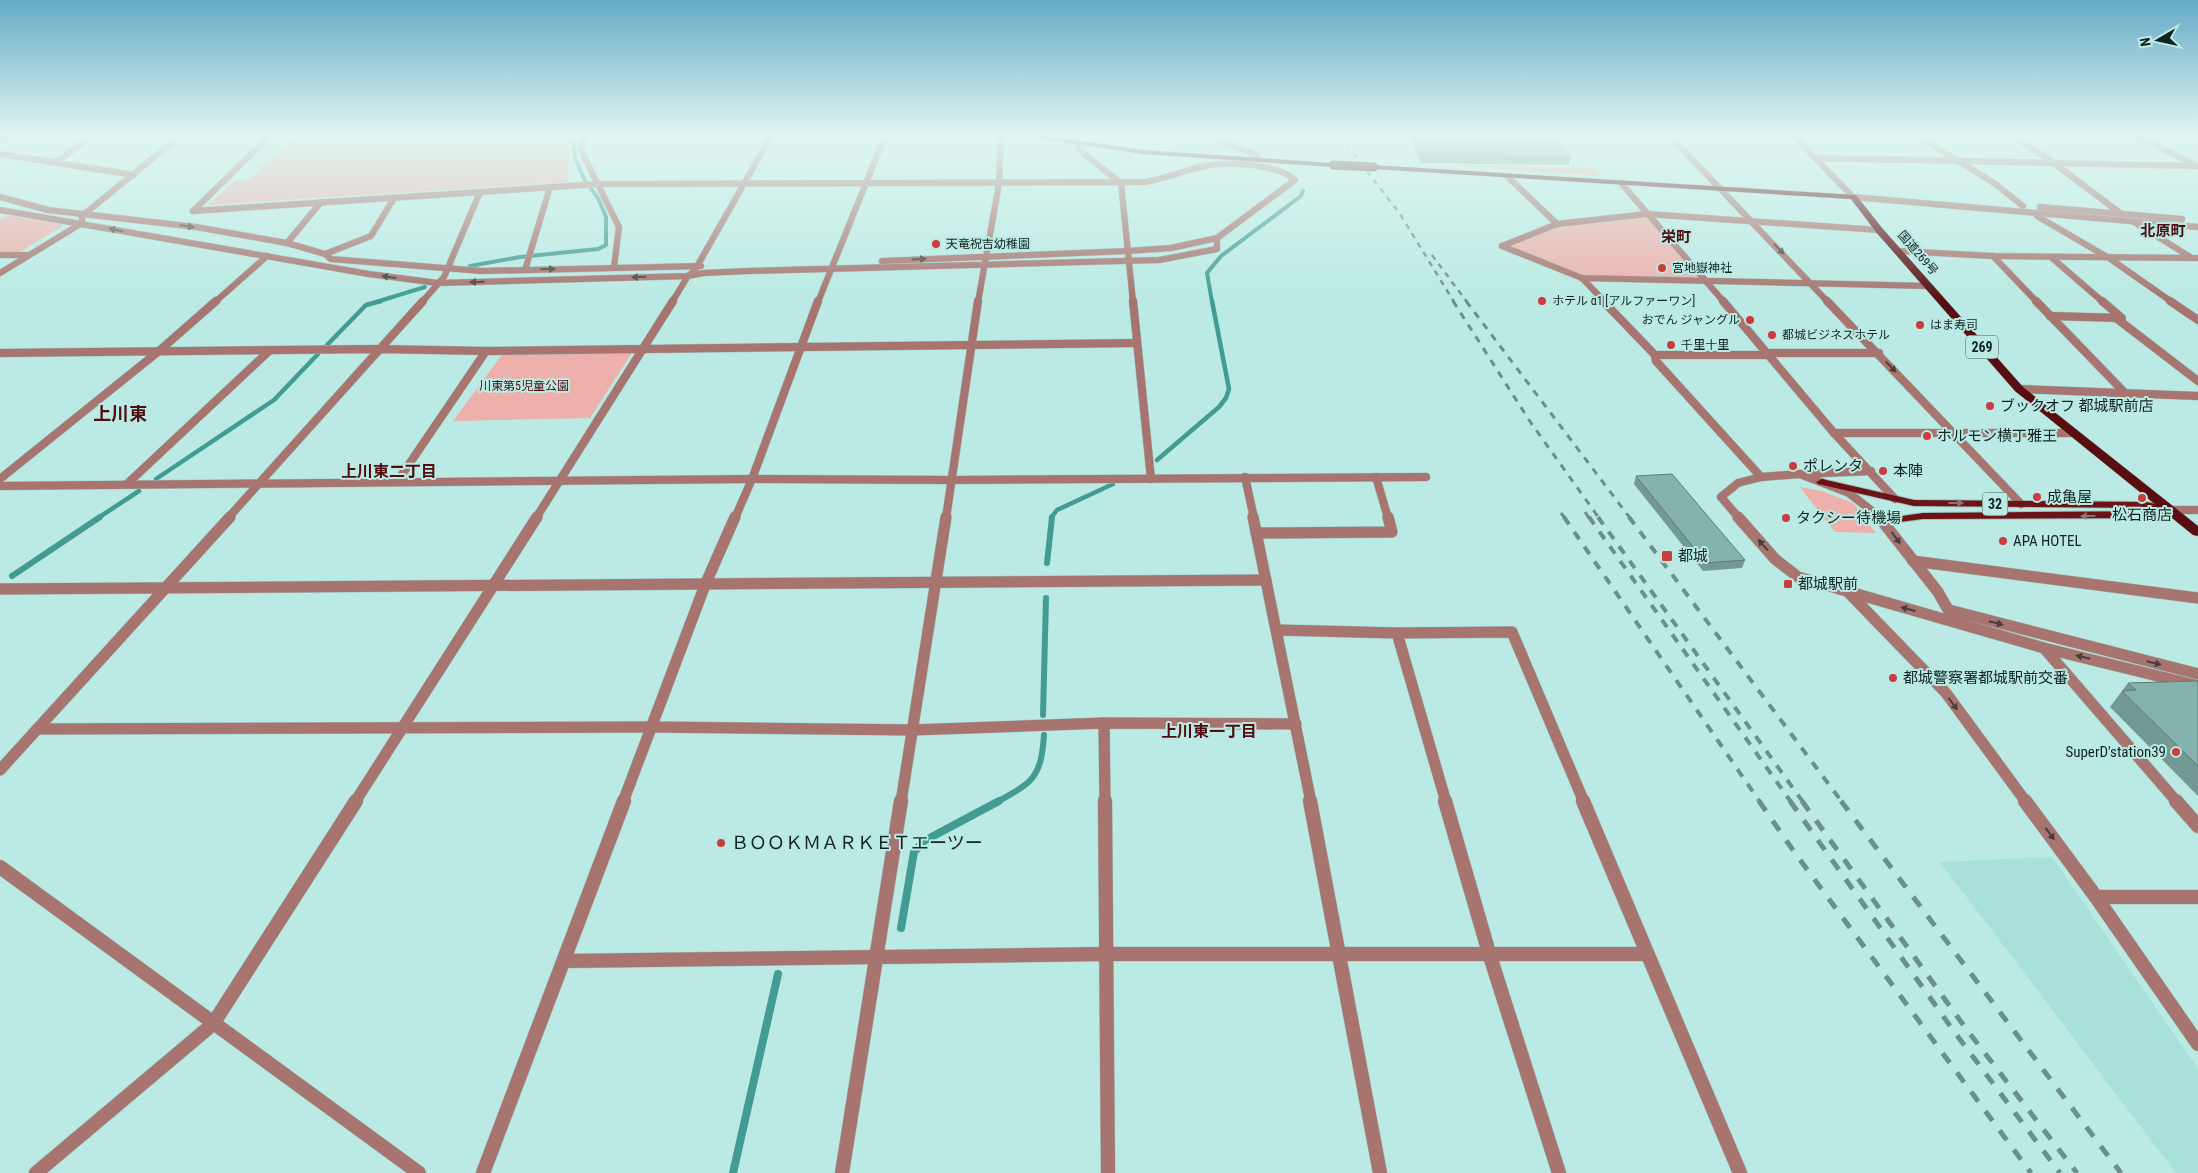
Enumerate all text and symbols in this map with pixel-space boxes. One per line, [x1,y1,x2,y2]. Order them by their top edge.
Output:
north arrow [2133,15,2183,65]
text: N [2137,37,2154,48]
one-way arrow [179,222,195,230]
district label: 北原町 [2140,222,2186,240]
one-way arrow [107,226,123,234]
district label: 栄町 [1661,228,1691,246]
street label: 国道269号 [1895,228,1941,278]
place label: 天竜祝吉幼稚園 [946,237,1030,251]
marker: 天竜祝吉幼稚園 [930,238,942,250]
one-way arrow [1773,243,1785,255]
one-way arrow [911,255,927,263]
place label: 宮地嶽神社 [1672,261,1732,275]
marker: 宮地嶽神社 [1656,262,1668,274]
one-way arrow [540,265,556,273]
one-way arrow [381,272,397,280]
one-way arrow [631,274,647,282]
one-way arrow [468,278,484,286]
place label: ホテル α1 [アルファーワン] [1552,294,1695,308]
marker: ホテル α1 [アルファーワン] [1536,295,1548,307]
place label: おでん ジャングル [1642,313,1740,327]
marker: おでん ジャングル [1744,314,1756,326]
place label: はま寿司 [1930,318,1978,332]
marker: はま寿司 [1914,319,1926,331]
place label: 都城ビジネスホテル [1782,328,1890,342]
marker: 都城ビジネスホテル [1766,329,1778,341]
road number: 269 [1966,336,1998,358]
place label: 千里十里 [1681,338,1729,352]
marker: 千里十里 [1665,339,1677,351]
one-way arrow [1885,360,1897,372]
park label: 川東第5児童公園 [479,379,569,393]
place label: ブックオフ 都城駅前店 [2000,397,2153,415]
marker: ブックオフ 都城駅前店 [1984,400,1996,412]
district label: 上川東 [93,403,147,424]
place label: ホルモン横丁雅王 [1937,427,2057,445]
marker: ホルモン横丁雅王 [1921,430,1933,442]
place label: ポレンタ [1803,457,1863,475]
marker: ポレンタ [1787,460,1799,472]
district label: 上川東二丁目 [341,462,437,481]
place label: 本陣 [1893,462,1923,480]
marker: 本陣 [1877,465,1889,477]
place label: 成亀屋 [2047,488,2092,506]
marker: 成亀屋 [2031,491,2043,503]
road number: 32 [1982,492,2008,516]
marker: 松石商店 [2136,492,2148,504]
one-way arrow [1948,500,1964,508]
place label: 松石商店 [2112,506,2172,524]
place label: タクシー待機場 [1796,509,1901,527]
marker: タクシー待機場 [1780,512,1792,524]
one-way arrow [2079,512,2095,520]
one-way arrow [1891,531,1902,544]
place label: APA HOTEL [2013,532,2082,550]
marker: APA HOTEL [1997,535,2009,547]
one-way arrow [1757,539,1768,552]
place label: 都城 [1678,547,1708,565]
marker: 都城 [1660,549,1674,563]
place label: 都城駅前 [1798,575,1858,593]
marker: 都城駅前 [1782,578,1794,590]
one-way arrow [1901,604,1916,612]
one-way arrow [1989,619,2004,627]
one-way arrow [2075,653,2090,661]
one-way arrow [2146,659,2161,667]
place label: 都城警察署都城駅前交番 [1903,669,2068,687]
marker: 都城警察署都城駅前交番 [1887,672,1899,684]
one-way arrow [1948,697,1959,710]
district label: 上川東一丁目 [1161,722,1257,741]
place label: SuperD'station39 [2065,743,2166,761]
marker: SuperD'station39 [2170,746,2182,758]
one-way arrow [2045,827,2055,841]
place label: ＢＯＯＫＭＡＲＫＥＴエーツー [731,832,983,853]
marker: ＢＯＯＫＭＡＲＫＥＴエーツー [715,837,727,849]

